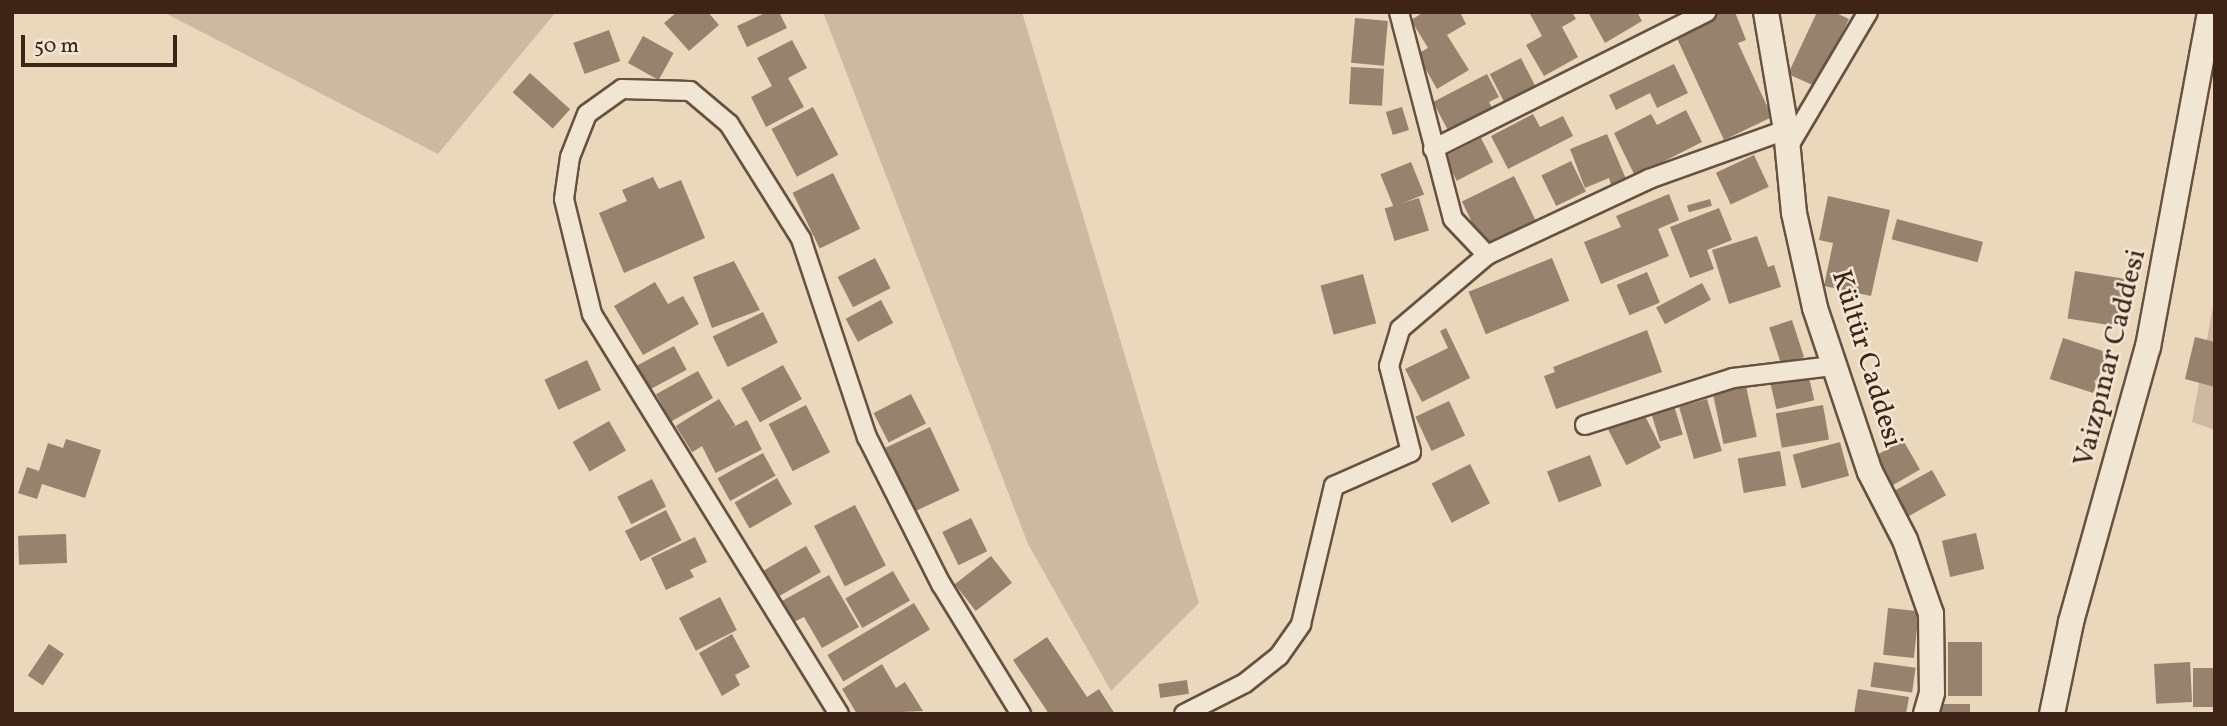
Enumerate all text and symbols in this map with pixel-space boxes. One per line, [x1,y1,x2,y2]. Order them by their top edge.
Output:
scale bar [24,21,180,65]
text: 50 m [34,32,79,61]
street label: Vaizpınar Caddesi [2068,246,2154,470]
street label: Kültür Caddesi [1823,266,1909,452]

